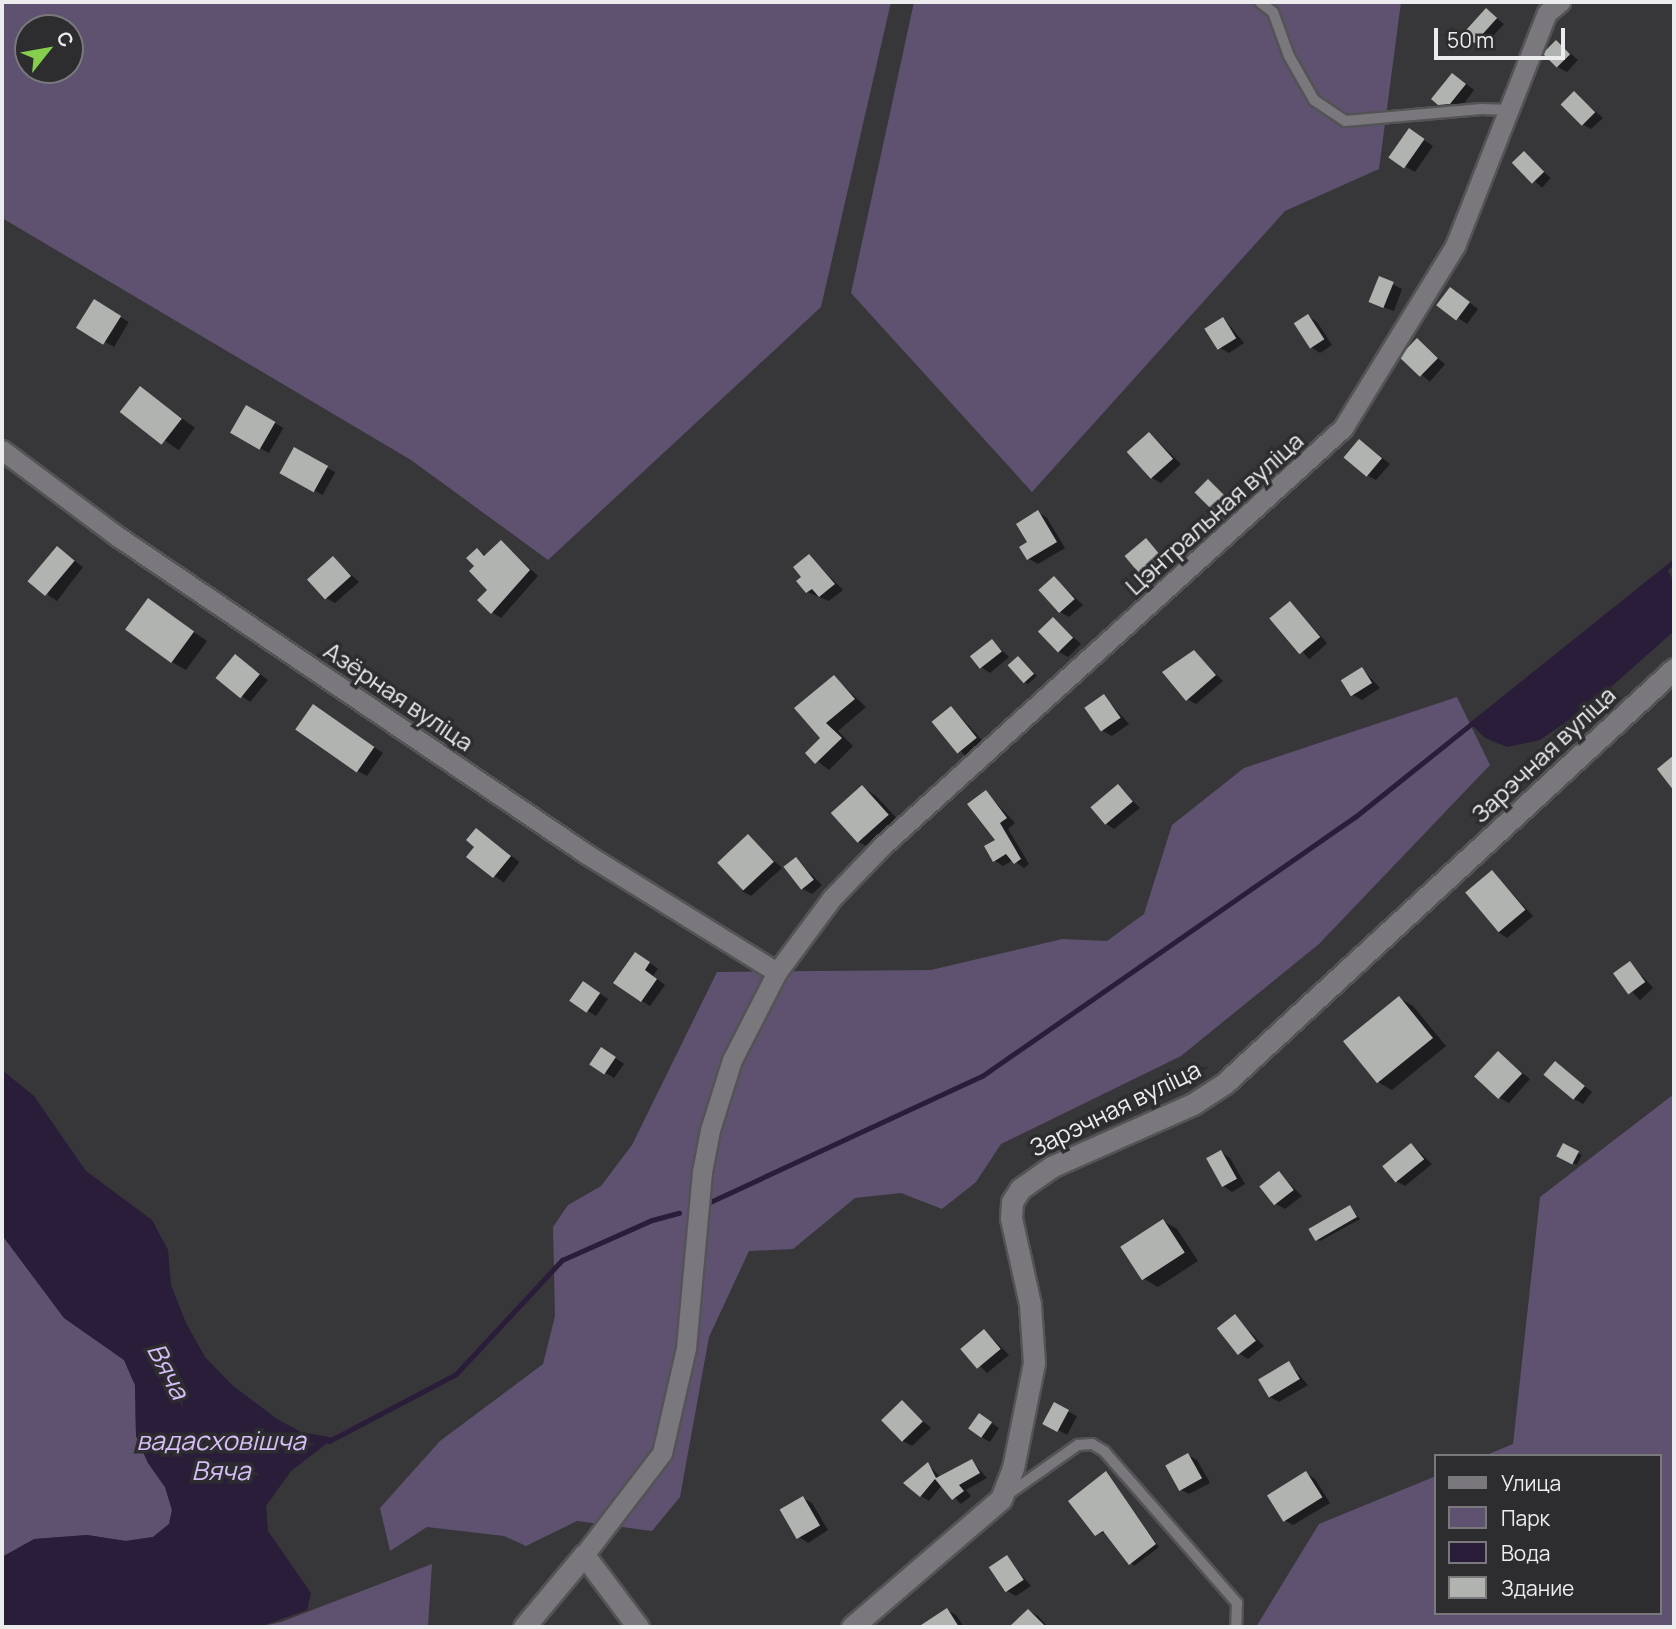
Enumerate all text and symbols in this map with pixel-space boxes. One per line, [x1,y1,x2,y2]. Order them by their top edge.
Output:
north arrow [14,14,84,84]
scale bar [1438,14,1569,58]
text: С [51,26,80,52]
text: 50 m [1447,26,1494,54]
street label: Цэнтральная вуліца [1119,426,1309,600]
street label: Азёрная вуліца [319,635,479,757]
street label: Зарэчная вуліца [1465,680,1621,828]
street label: Зарэчная вуліца [1025,1054,1205,1162]
water label: Вяча [140,1338,196,1404]
water label: вадасховішча Вяча [136,1425,306,1486]
legend [1434,1454,1662,1615]
text: Улица [1501,1469,1561,1497]
text: Парк [1501,1504,1550,1532]
text: Вода [1501,1539,1551,1567]
text: Здание [1501,1574,1574,1602]

